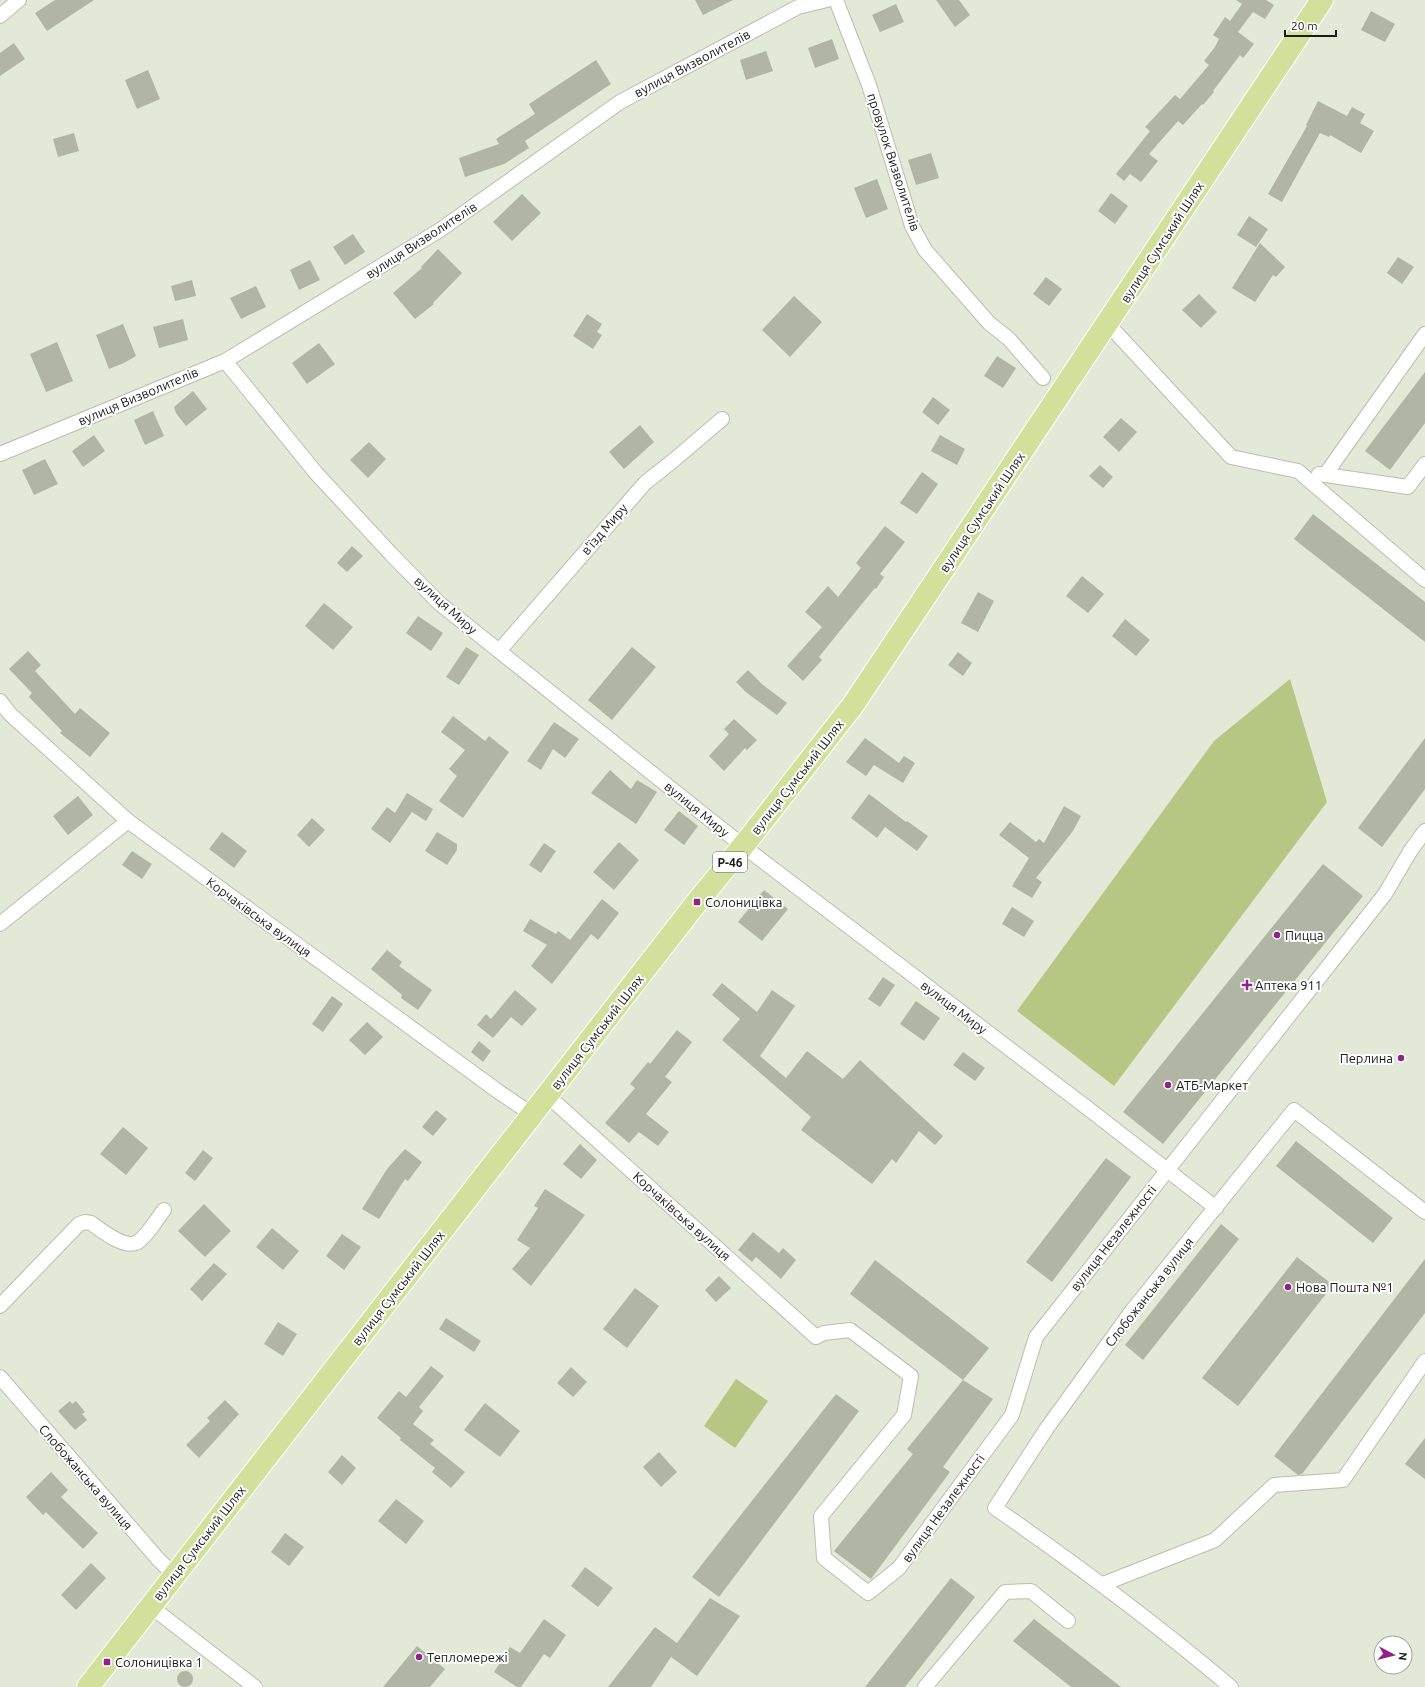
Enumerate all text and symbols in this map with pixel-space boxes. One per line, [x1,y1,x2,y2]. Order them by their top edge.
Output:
scale bar [1285,12,1336,38]
text: 20 m [1291,19,1318,32]
street label: вулиця Визволителів [632,26,752,100]
street label: провулок Визволителів [865,91,923,233]
street label: вулиця Сумський Шлях [1118,179,1207,305]
street label: вулиця Визволителів [363,199,479,281]
street label: вулиця Визволителів [76,364,200,428]
street label: вулиця Сумський Шлях [937,449,1028,575]
street label: в'їзд Миру [578,501,630,557]
street label: вулиця Миру [412,573,480,637]
street label: вулиця Сумський Шлях [748,717,846,837]
street label: вулиця Миру [662,779,732,839]
road number: Р-46 [713,852,747,872]
street label: Корчаківська вулиця [204,874,314,960]
place label: Солоницівка [705,895,782,909]
marker: Солоницівка [692,897,702,907]
place label: Пицца [1285,928,1323,942]
marker: Пицца [1272,930,1282,940]
street label: вулиця Сумський Шлях [548,972,646,1092]
street label: вулиця Миру [918,978,990,1036]
place label: Аптека 911 [1255,978,1322,992]
marker: Аптека 911 [1242,980,1252,990]
place label: Перлина [1340,1051,1393,1065]
marker: Перлина [1396,1053,1406,1063]
place label: АТБ-Маркет [1176,1078,1248,1092]
marker: АТБ-Маркет [1163,1080,1173,1090]
street label: Корчаківська вулиця [631,1169,733,1263]
street label: вулиця Незалежності [1067,1182,1159,1294]
street label: вулиця Сумський Шлях [349,1228,447,1348]
street label: Слобожанська вулиця [1102,1235,1196,1349]
place label: Нова Пошта №1 [1296,1280,1394,1294]
marker: Нова Пошта №1 [1283,1282,1293,1292]
street label: Слобожанська вулиця [37,1422,135,1532]
street label: вулиця Незалежності [899,1451,987,1565]
street label: вулиця Сумський Шлях [150,1483,248,1603]
north arrow [1373,1635,1413,1675]
place label: Тепломережі [427,1650,508,1664]
text: N [1396,1651,1409,1661]
marker: Тепломережі [414,1652,424,1662]
place label: Солоницівка 1 [115,1655,203,1669]
marker: Солоницівка 1 [102,1657,112,1667]

